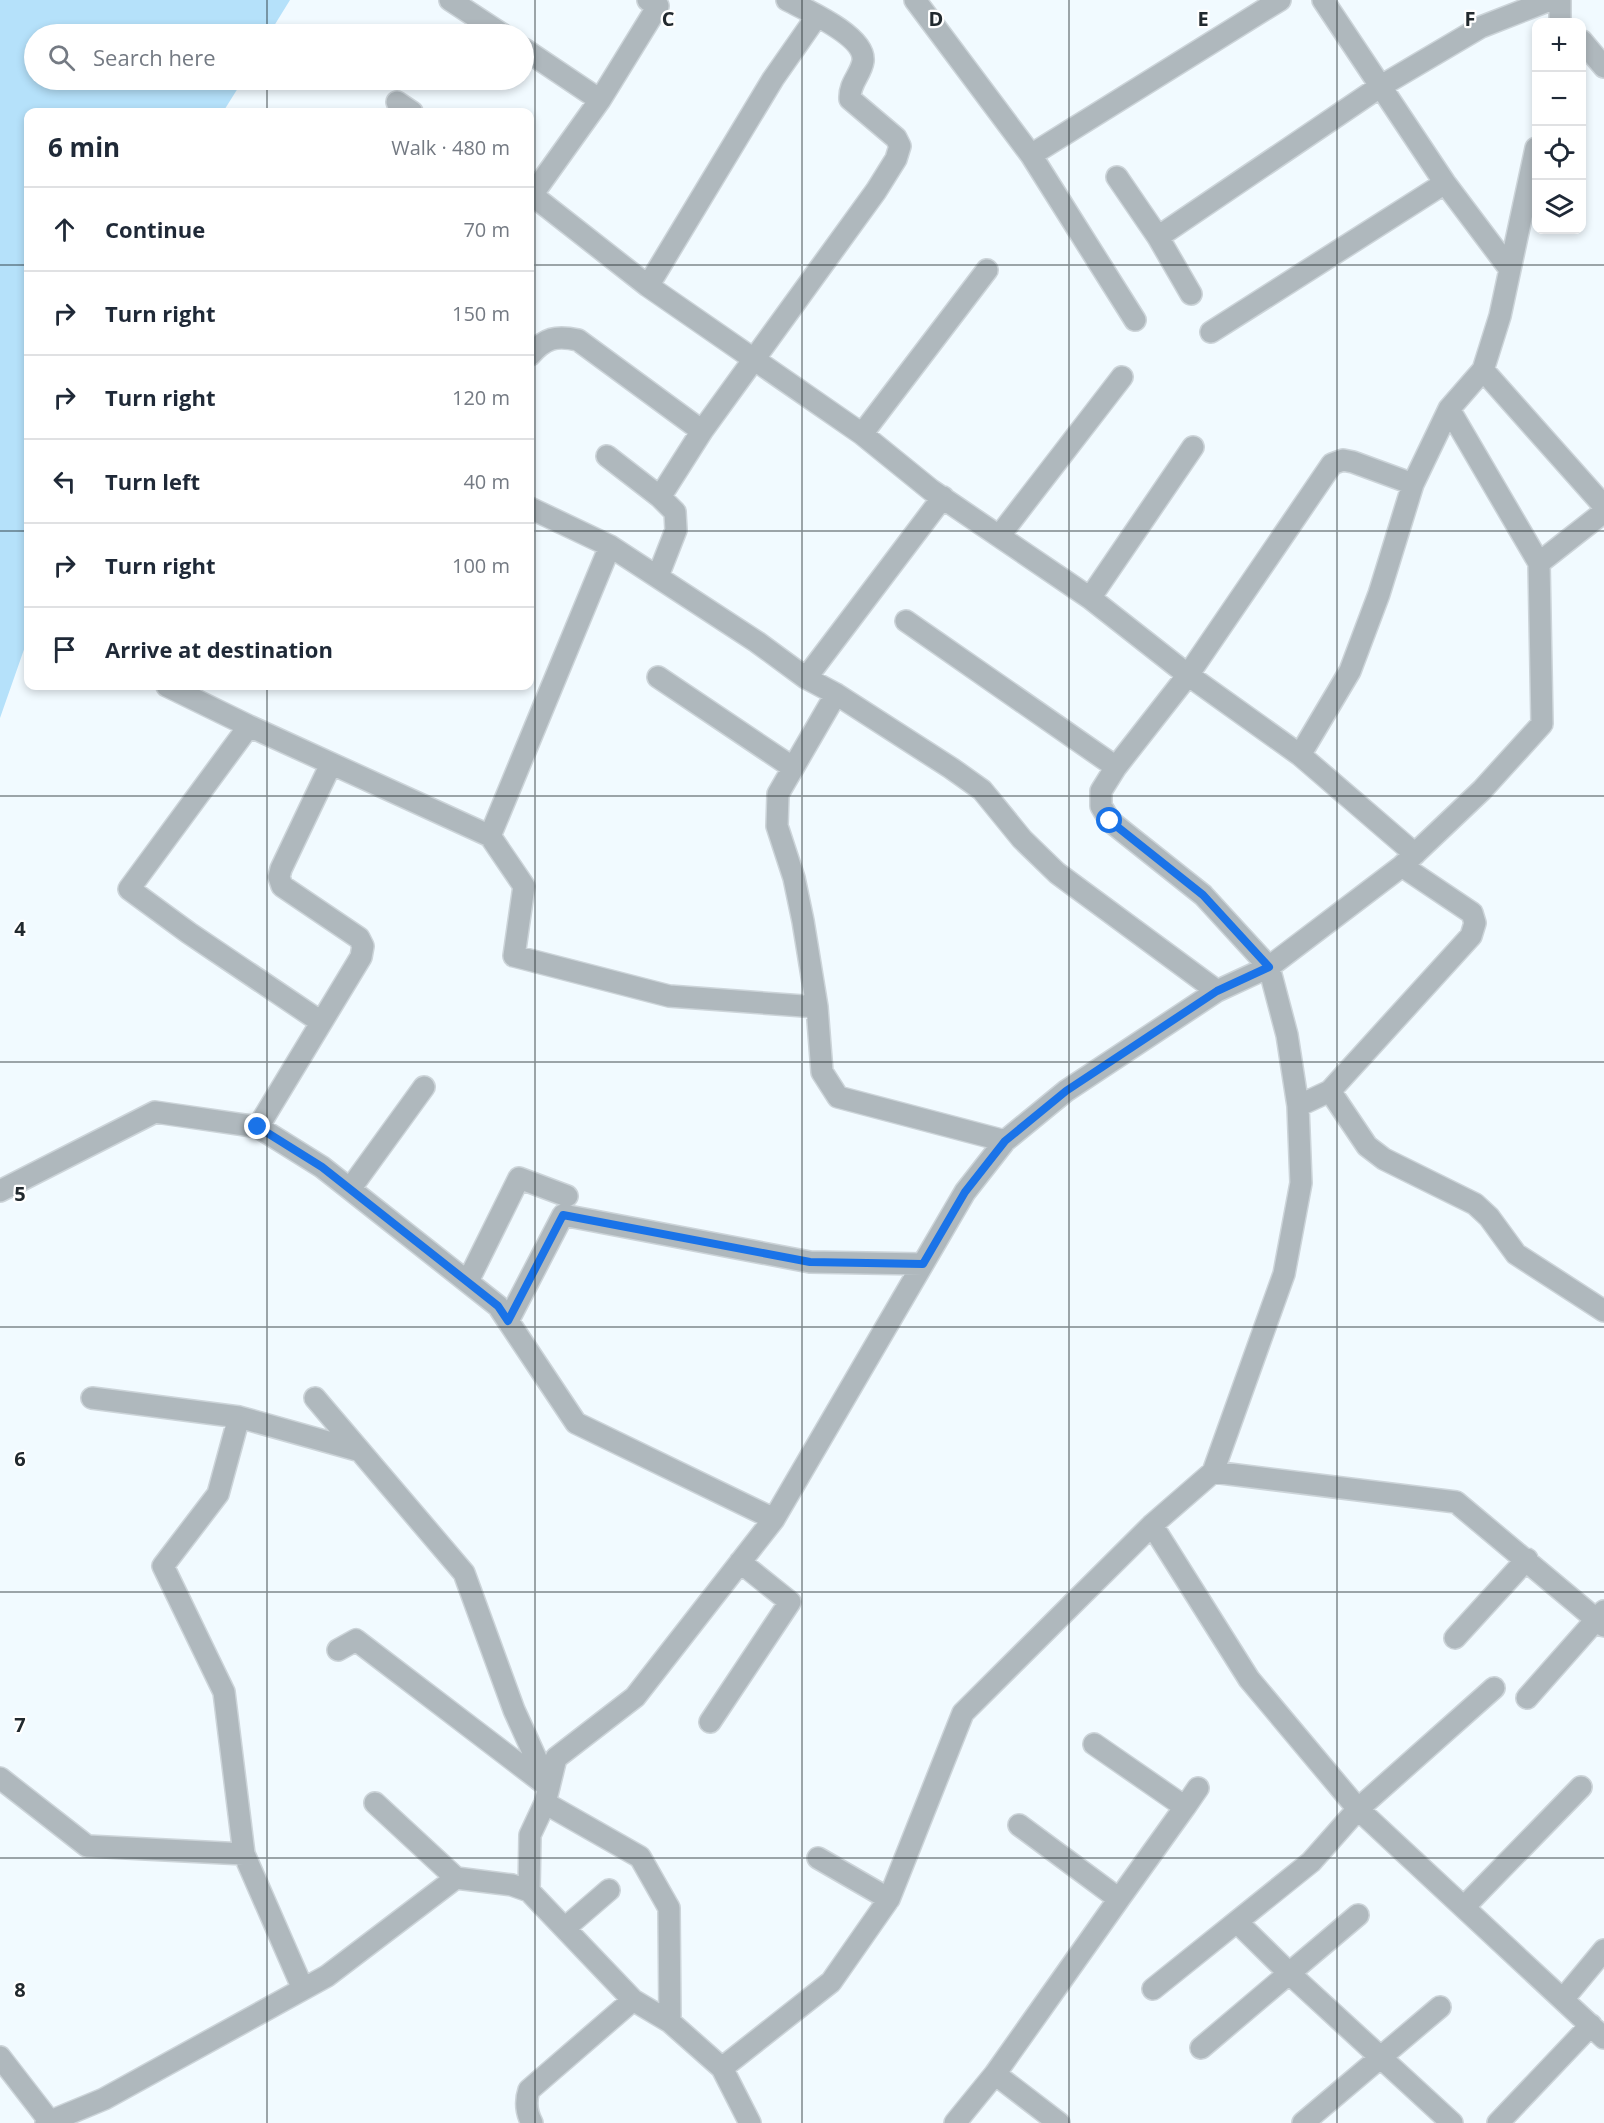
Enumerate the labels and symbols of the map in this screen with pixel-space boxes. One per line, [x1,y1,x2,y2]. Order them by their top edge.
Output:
text: C [662,5,675,32]
text: D [929,5,943,32]
text: E [1197,5,1209,32]
text: F [1465,5,1475,32]
route start [1096,807,1122,833]
text: 4 [14,915,26,942]
route end [244,1113,270,1139]
text: 5 [14,1180,26,1207]
text: 6 [14,1445,26,1472]
text: 7 [14,1711,26,1738]
text: 8 [14,1976,26,2003]

